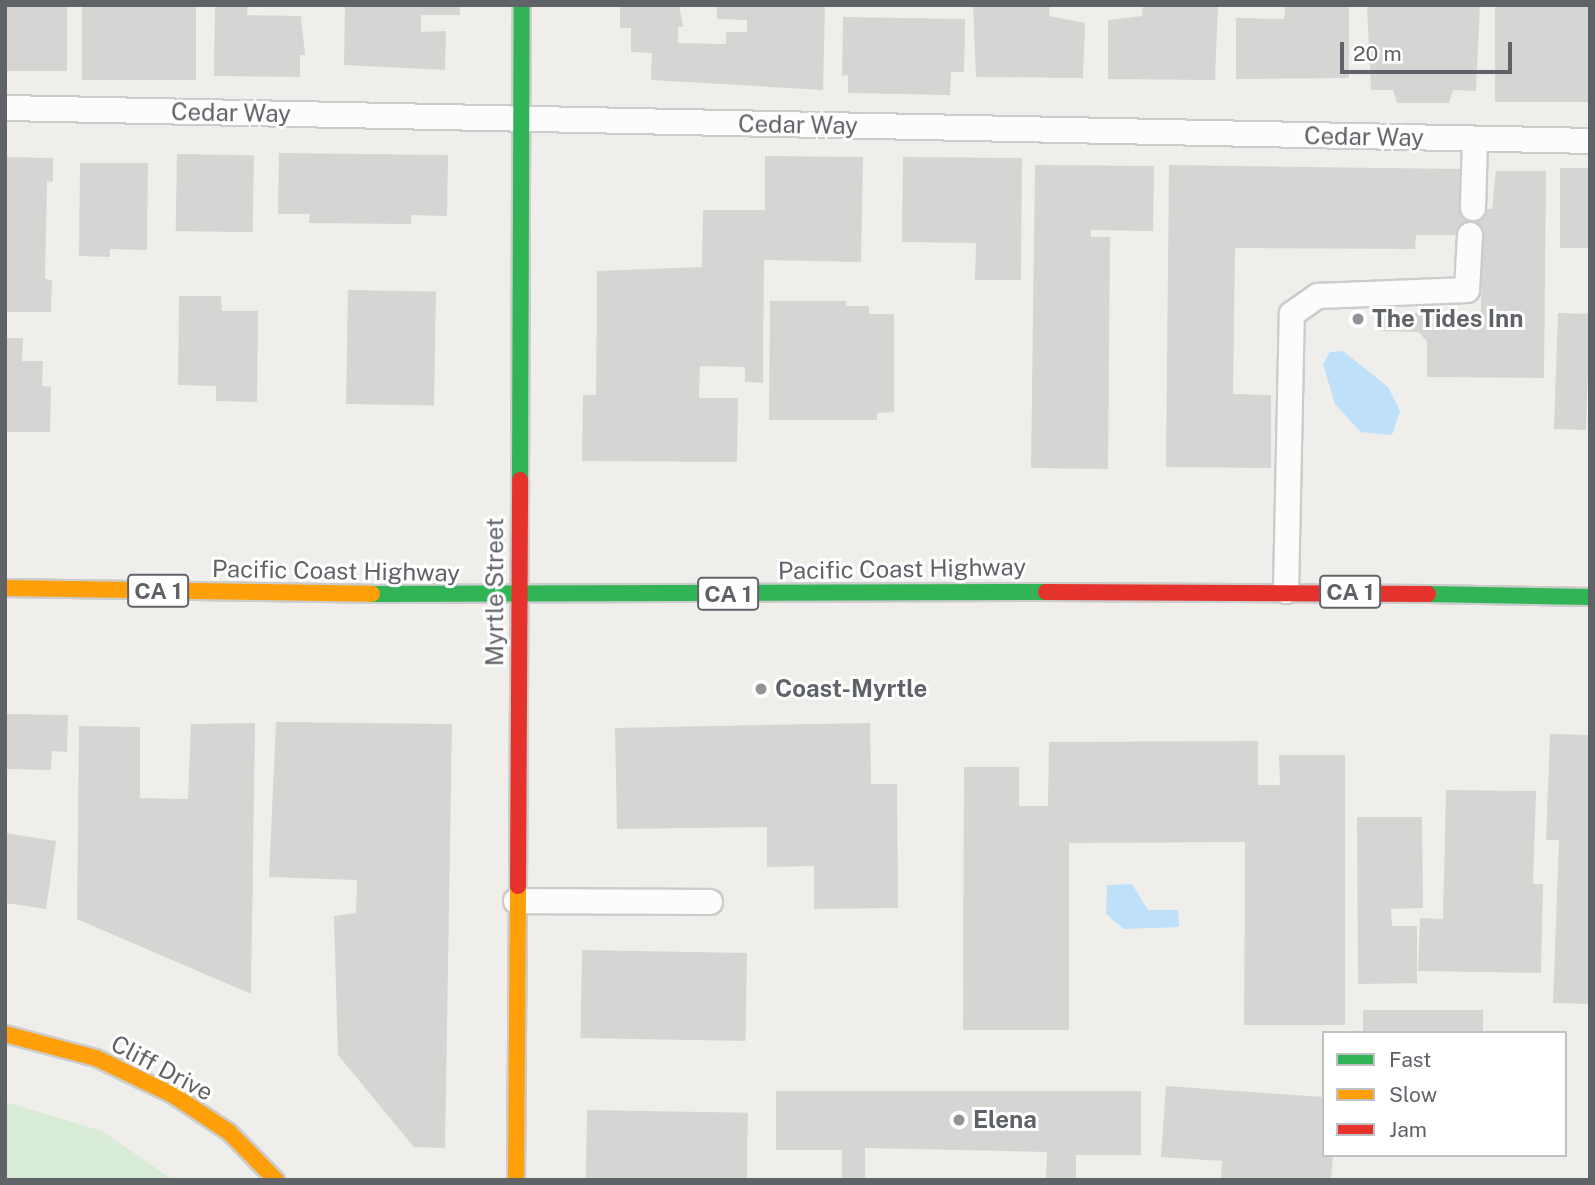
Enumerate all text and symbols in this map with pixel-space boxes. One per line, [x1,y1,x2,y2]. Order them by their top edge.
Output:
scale bar [1343,28,1514,72]
text: 20 m [1353,41,1402,66]
street label: Cedar Way [171,98,291,128]
street label: Cedar Way [738,110,858,140]
street label: Cedar Way [1304,122,1424,152]
place label: The Tides Inn [1372,305,1524,333]
marker: The Tides Inn [1350,311,1366,327]
street label: Myrtle Street [481,518,509,666]
street label: Pacific Coast Highway [778,552,1026,586]
street label: Pacific Coast Highway [212,554,460,588]
road number: CA 1 [127,572,190,610]
road number: CA 1 [1318,572,1382,612]
road number: CA 1 [696,574,760,614]
place label: Coast-Myrtle [775,675,927,703]
marker: Coast-Myrtle [753,681,769,697]
street label: Cliff Drive [106,1029,218,1107]
legend [1322,1031,1567,1157]
text: Fast [1389,1047,1431,1072]
text: Slow [1389,1082,1437,1107]
place label: Elena [973,1106,1037,1134]
marker: Elena [951,1112,967,1128]
text: Jam [1389,1117,1427,1142]

